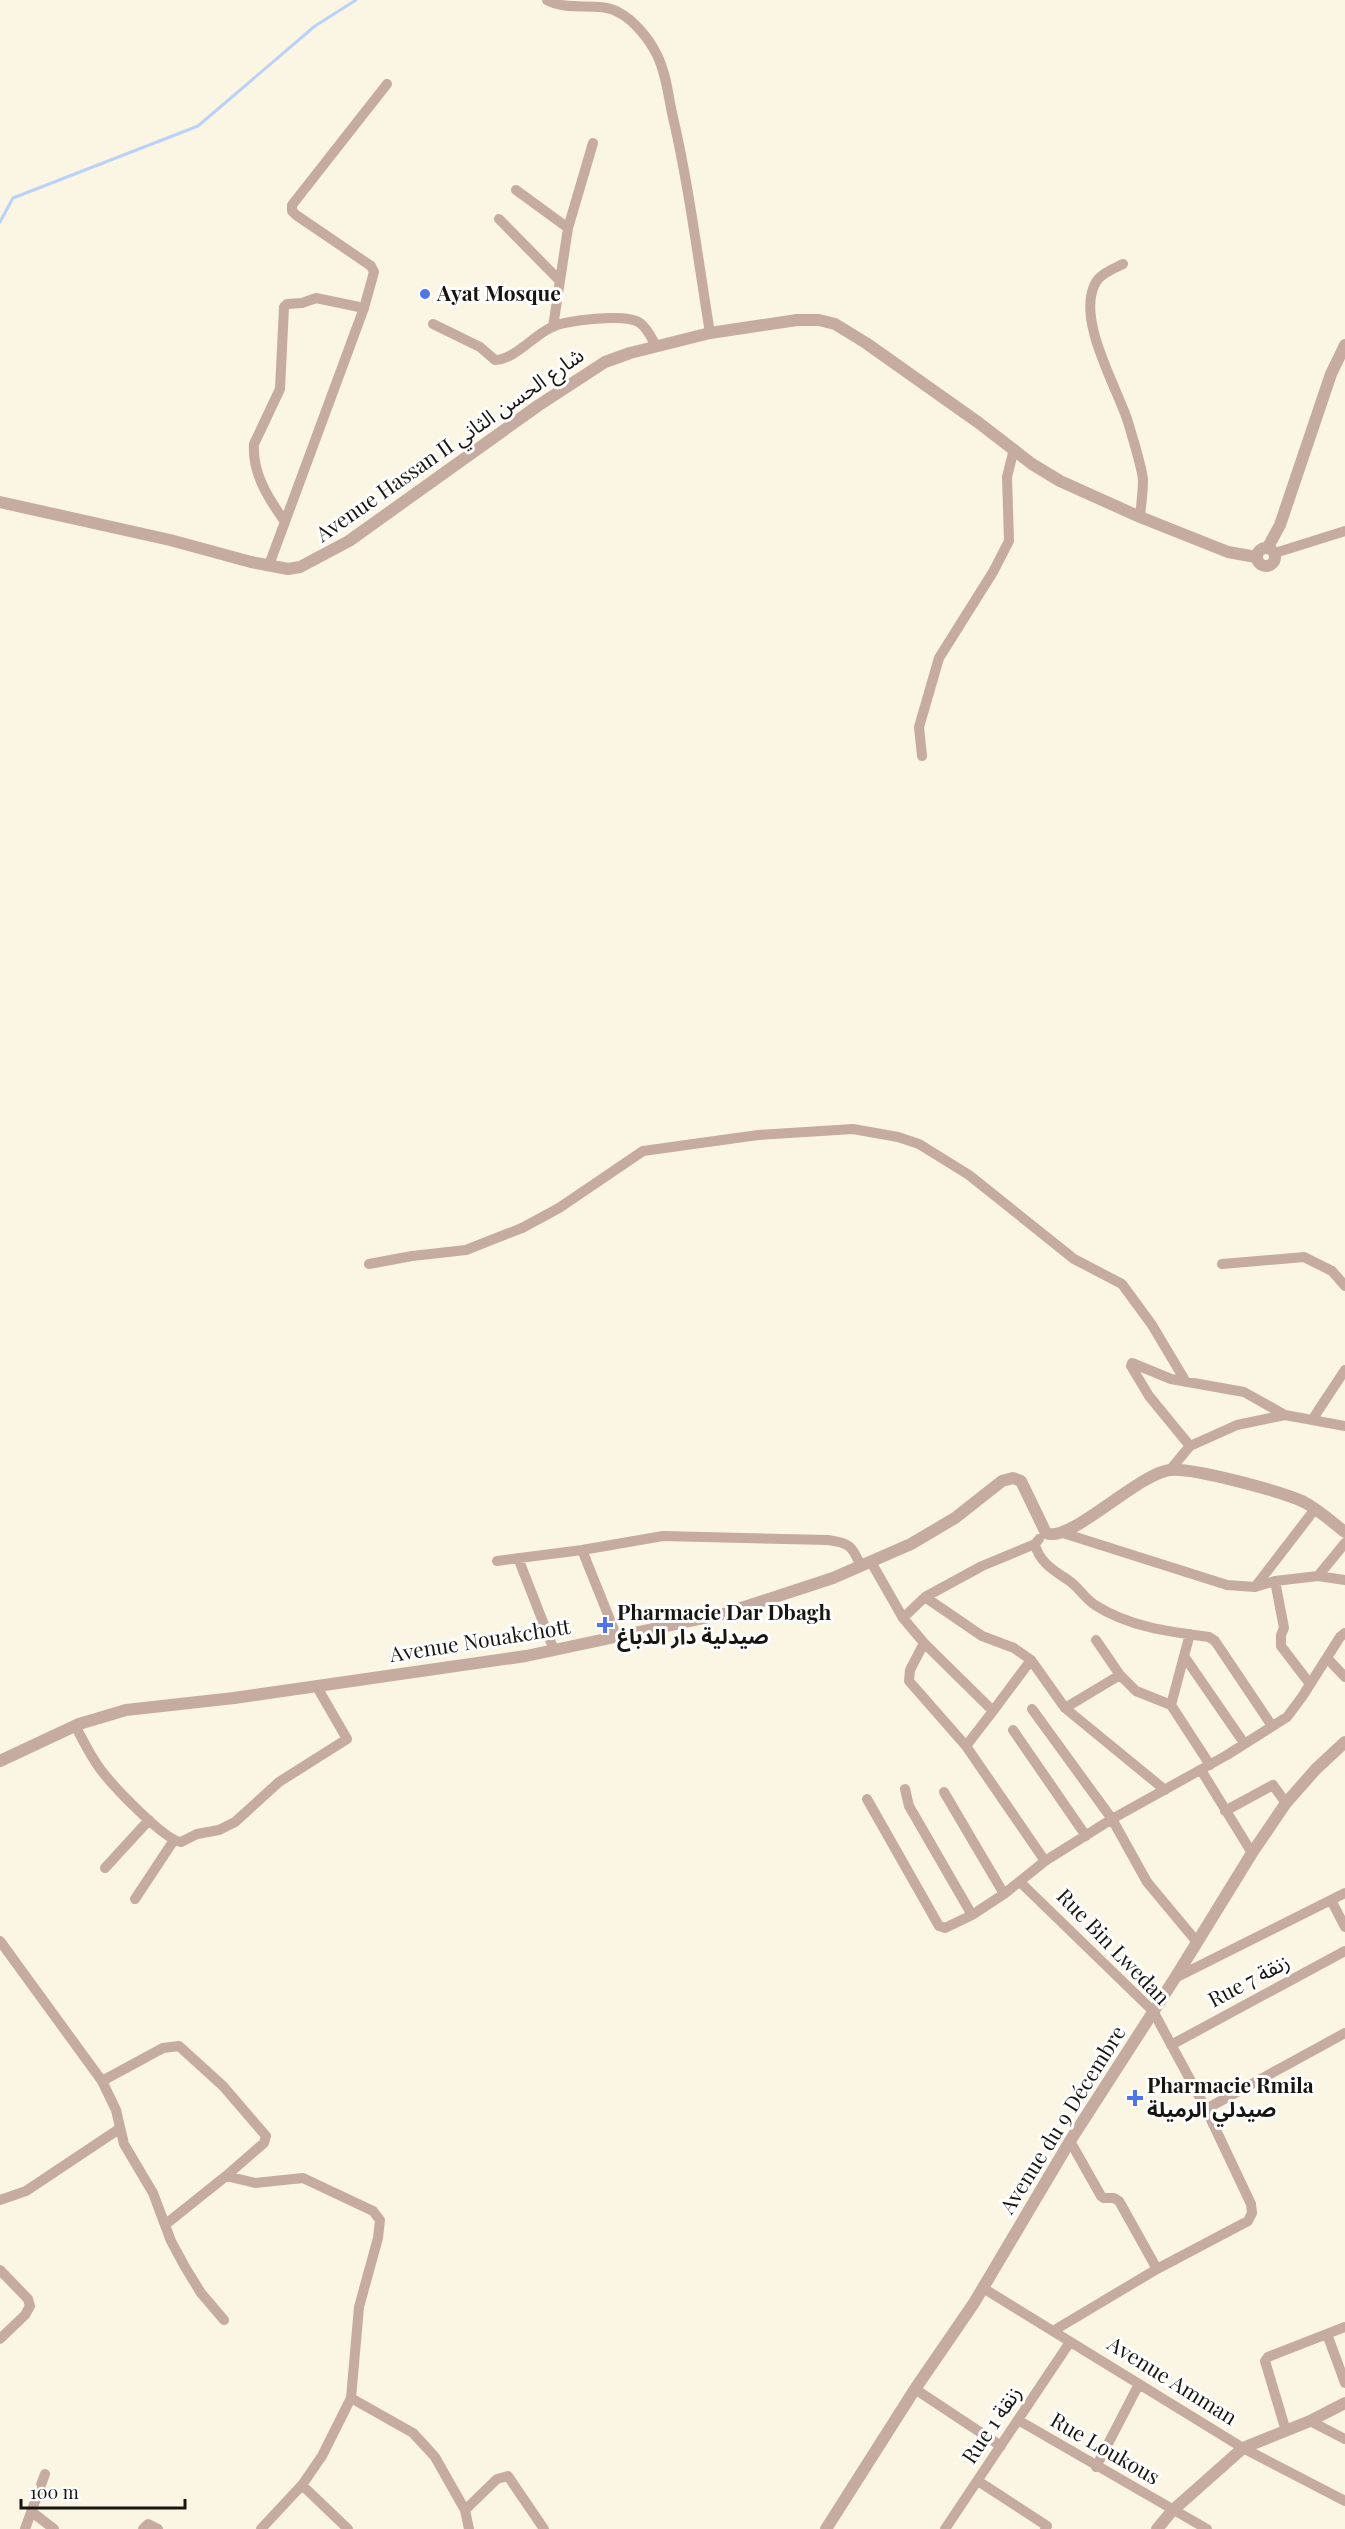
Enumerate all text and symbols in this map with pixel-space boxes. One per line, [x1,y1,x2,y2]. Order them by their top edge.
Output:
place label: Ayat Mosque [436,278,561,306]
marker: Ayat Mosque [418,287,432,301]
street label: Avenue Hassan II شارع الحسن الثاني [308,340,591,551]
place label: Pharmacie Dar Dbagh صيدلية دار الدباغ [617,1597,831,1652]
street label: Avenue Nouakchott [387,1611,572,1667]
marker: Pharmacie Dar Dbagh صيدلية دار الدباغ [598,1618,612,1632]
street label: Rue Bin Lwedan [1052,1881,1177,2010]
street label: Rue 7 زنقة [1202,1946,1294,2012]
street label: Avenue du 9 Décembre [991,2020,1131,2219]
place label: Pharmacie Rmila صيدلي الرميلة [1147,2070,1314,2127]
marker: Pharmacie Rmila صيدلي الرميلة [1128,2091,1142,2105]
street label: Avenue Amman [1102,2328,1243,2430]
street label: Rue 1 زنقة [954,2380,1027,2468]
street label: Rue Loukous [1046,2405,1166,2490]
scale bar [21,2472,184,2510]
text: 100 m [30,2480,79,2504]

